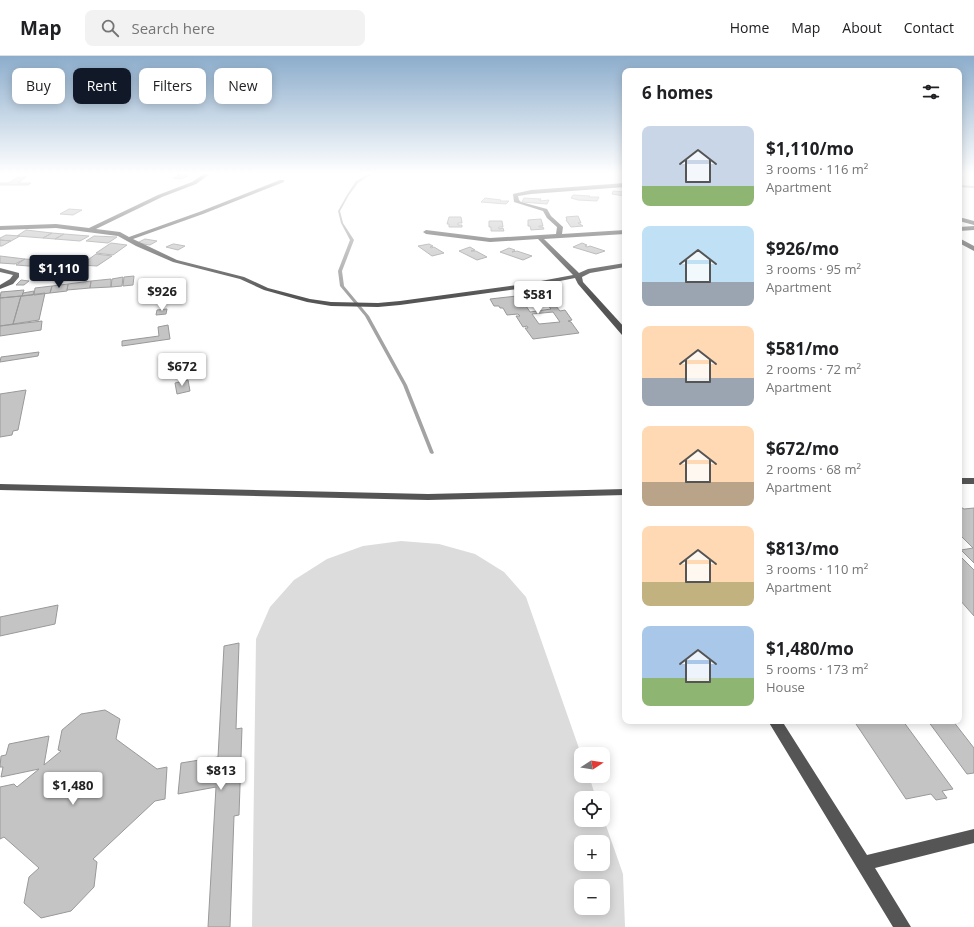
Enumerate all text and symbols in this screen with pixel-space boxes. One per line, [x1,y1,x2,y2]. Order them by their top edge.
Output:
search box [85,10,365,46]
text: Map [20,15,61,41]
icon: search [99,17,121,39]
text: Search here [131,18,215,38]
text: Home [730,18,769,37]
text: Map [791,18,820,37]
text: About [842,18,882,37]
text: Contact [904,18,954,37]
chip: Buy [12,68,65,104]
chip: Rent [73,68,131,104]
chip: Filters [139,68,206,104]
chip: New [214,68,272,104]
text: 6 homes [642,81,713,104]
icon: filters [920,81,942,103]
text: $1,110/mo [766,137,854,160]
icon: home [674,142,722,190]
text: 3 rooms · 116 m² [766,160,868,178]
text: Apartment [766,178,831,196]
text: $926/mo [766,237,839,260]
icon: home [674,242,722,290]
pin: $1,110 [26,255,92,289]
text: $1,110 [39,259,79,277]
text: 3 rooms · 95 m² [766,260,861,278]
pin: $926 [138,278,186,312]
text: Apartment [766,278,831,296]
pin: $581 [514,281,562,315]
text: $926 [147,282,177,300]
text: $581 [523,285,553,303]
text: $581/mo [766,337,839,360]
icon: home [674,342,722,390]
pin: $672 [158,353,206,387]
text: $672 [167,357,197,375]
text: 2 rooms · 72 m² [766,360,861,378]
text: Apartment [766,378,831,396]
text: $672/mo [766,437,839,460]
icon: home [674,442,722,490]
text: 2 rooms · 68 m² [766,460,861,478]
text: Apartment [766,478,831,496]
text: $813/mo [766,537,839,560]
icon: home [674,542,722,590]
text: 3 rooms · 110 m² [766,560,868,578]
text: Apartment [766,578,831,596]
text: $1,480/mo [766,637,854,660]
icon: home [674,642,722,690]
text: 5 rooms · 173 m² [766,660,868,678]
text: House [766,678,805,696]
north arrow [574,747,610,783]
map controls [574,747,610,915]
pin: $813 [197,757,245,791]
text: $813 [206,761,236,779]
pin: $1,480 [40,772,106,806]
text: $1,480 [53,776,93,794]
button: locate [574,791,610,827]
button: + [574,835,610,871]
button: − [574,879,610,915]

